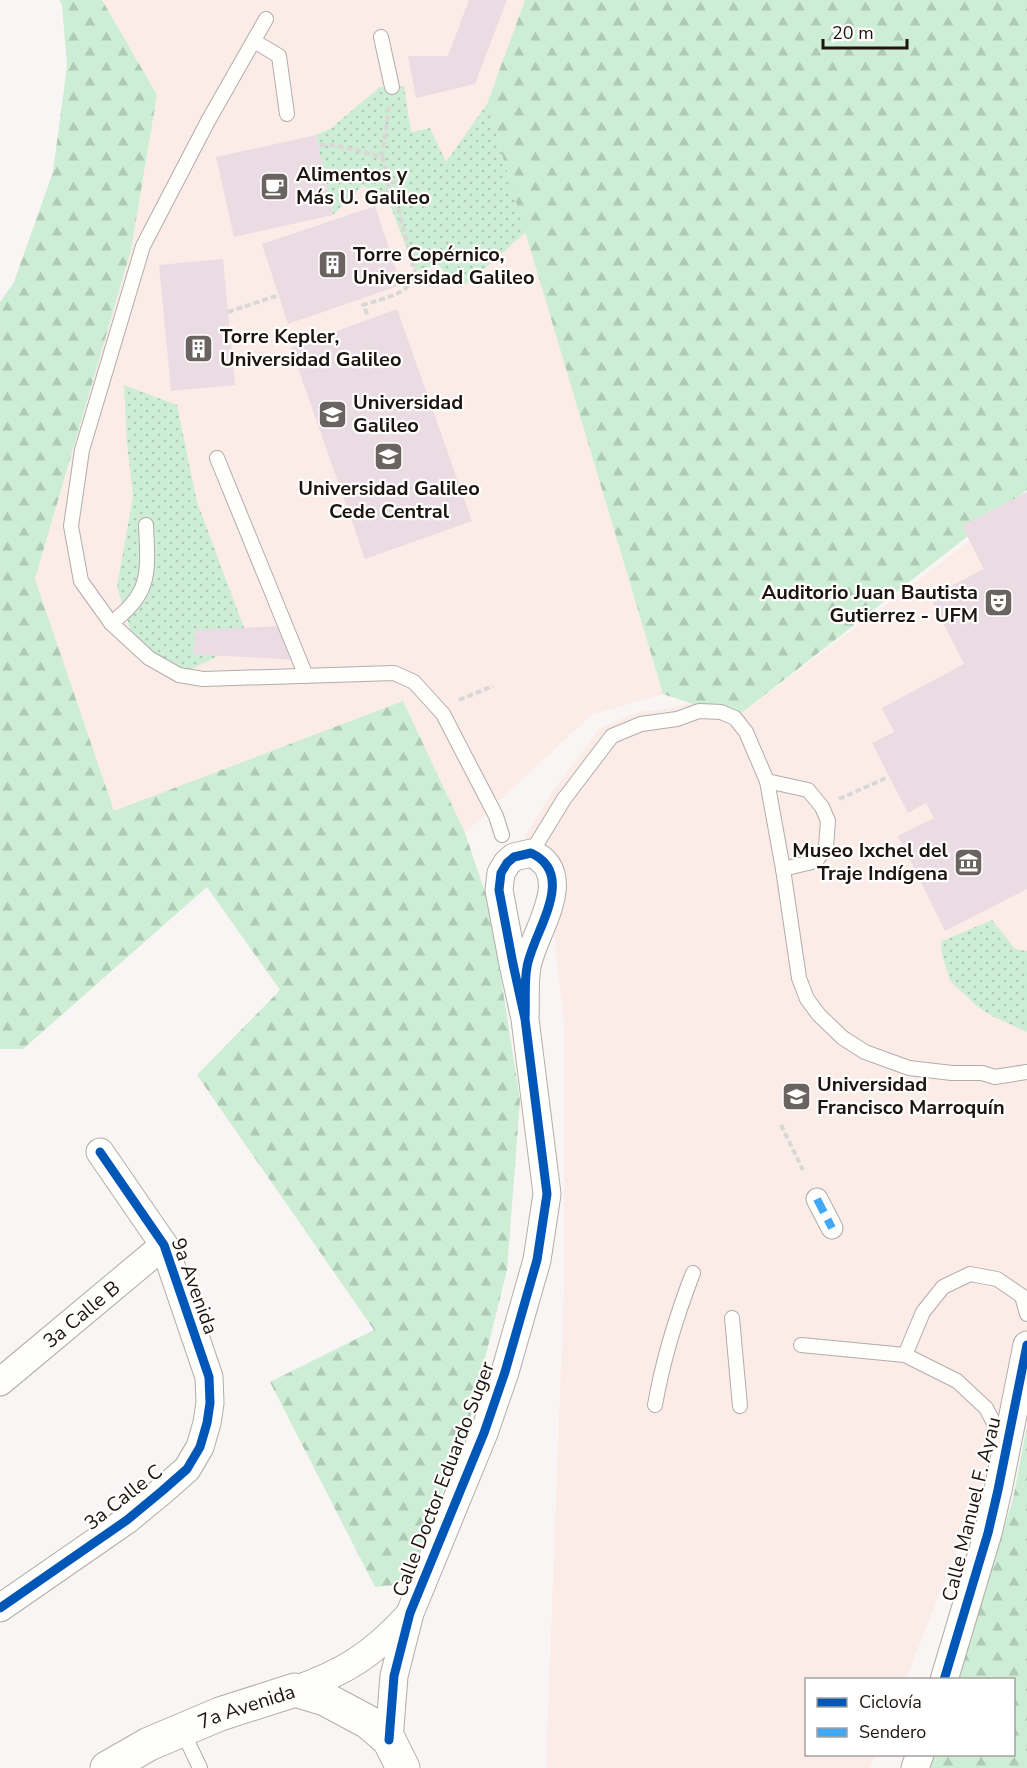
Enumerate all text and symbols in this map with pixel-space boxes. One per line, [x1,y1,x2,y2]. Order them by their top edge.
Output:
scale bar [823,12,907,50]
text: 20 m [832,21,874,45]
place label: Alimentos y Más U. Galileo [296,161,430,211]
cafe icon: Alimentos y Más U. Galileo [259,170,291,202]
place label: Torre Copérnico, Universidad Galileo [353,241,534,291]
building icon: Torre Copérnico, Universidad Galileo [316,249,348,281]
place label: Torre Kepler, Universidad Galileo [220,323,401,373]
building icon: Torre Kepler, Universidad Galileo [183,332,215,364]
place label: Universidad Galileo [353,389,463,439]
school or university icon: Universidad Galileo [316,398,348,430]
school or university icon: Universidad Galileo Cede Central [373,441,405,473]
place label: Universidad Galileo Cede Central [298,475,480,525]
place label: Auditorio Juan Bautista Gutierrez - UFM [761,579,978,629]
theatre icon: Auditorio Juan Bautista Gutierrez - UFM [983,587,1015,619]
place label: Museo Ixchel del Traje Indígena [792,837,949,887]
museum icon: Museo Ixchel del Traje Indígena [953,846,985,878]
place label: Universidad Francisco Marroquín [817,1071,1005,1121]
school or university icon: Universidad Francisco Marroquín [780,1080,812,1112]
street label: 9a Avenida [165,1234,224,1338]
street label: 3a Calle B [37,1274,126,1354]
street label: Calle Doctor Eduardo Suger [386,1358,501,1601]
street label: Calle Manuel F. Ayau [935,1414,1007,1604]
street label: 3a Calle C [79,1458,168,1536]
street label: 7a Avenida [194,1678,299,1736]
legend [805,1678,1015,1756]
text: Ciclovía [859,1690,922,1714]
text: Sendero [859,1720,926,1744]

